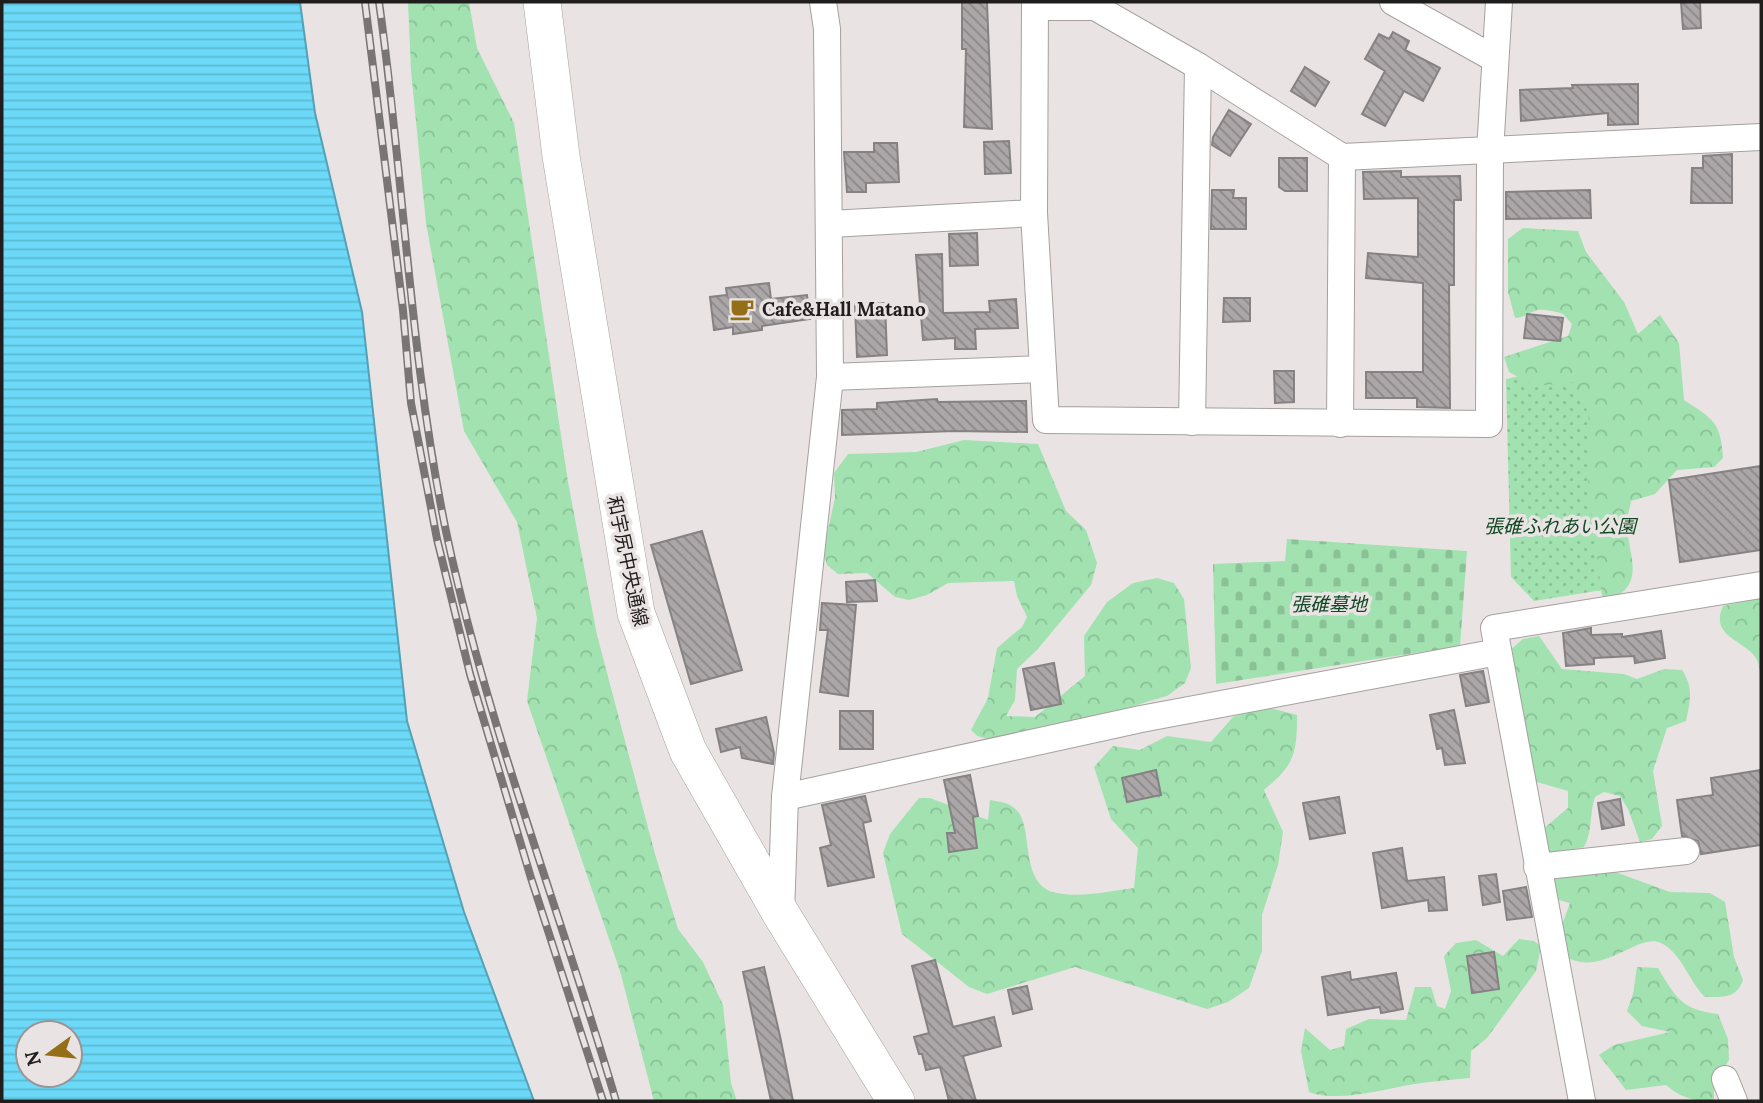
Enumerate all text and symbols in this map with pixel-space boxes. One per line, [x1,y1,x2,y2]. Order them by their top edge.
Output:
cafe icon: Cafe&Hall Matano [728,295,756,323]
place label: Cafe&Hall Matano [762,297,926,321]
street label: 和宇尻中央通線 [602,493,654,629]
park label: 張碓ふれあい公園 [1484,514,1639,538]
park label: 張碓墓地 [1291,592,1369,616]
north arrow [14,1019,84,1089]
text: N [19,1048,46,1069]

